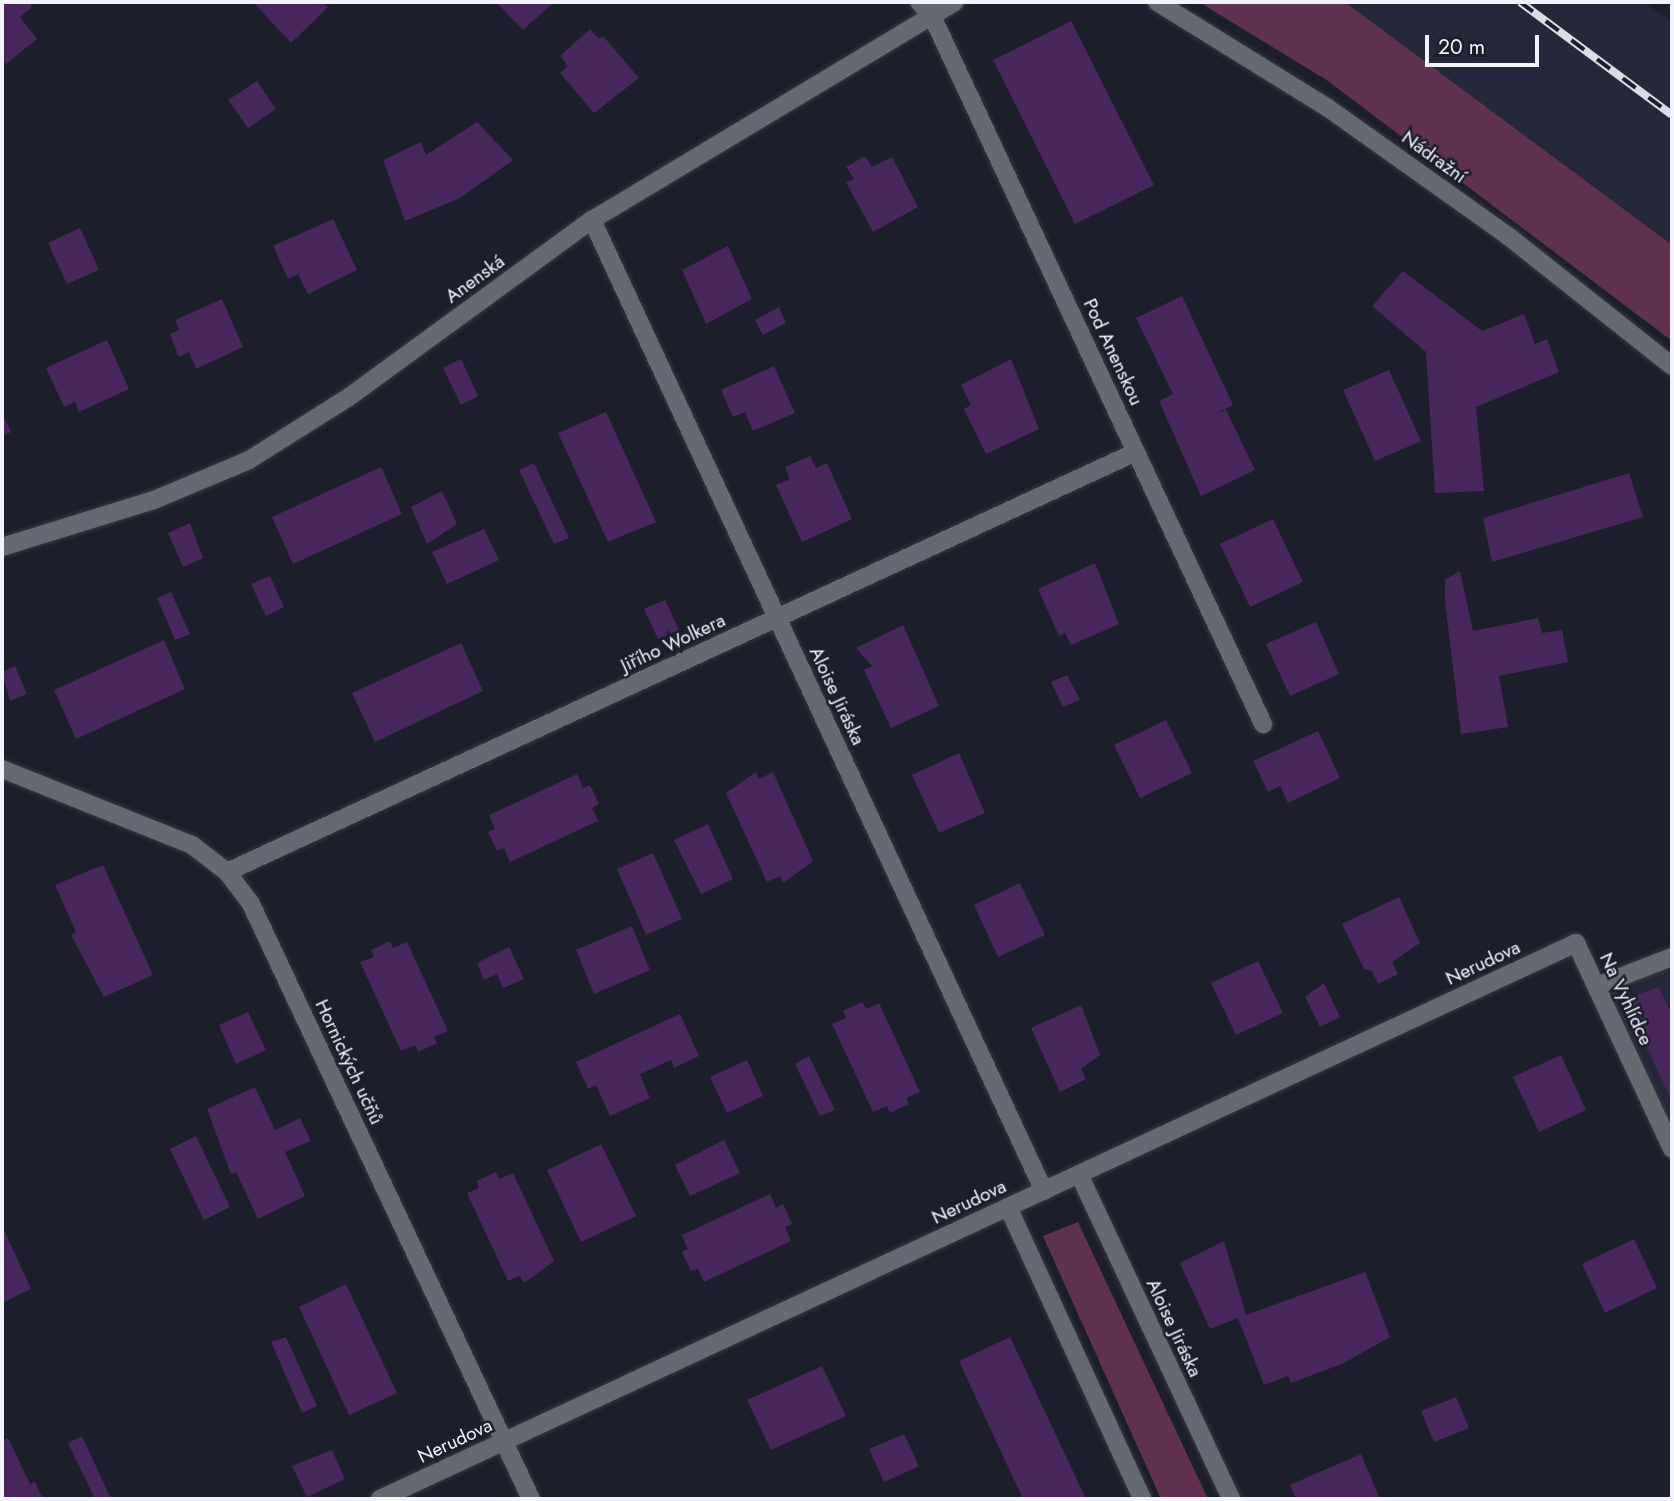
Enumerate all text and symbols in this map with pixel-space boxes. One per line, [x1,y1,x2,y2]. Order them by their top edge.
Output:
scale bar [1429,21,1543,65]
text: 20 m [1438,32,1485,62]
street label: Nádražní [1397,126,1471,188]
street label: Anenská [441,250,509,308]
street label: Pod Anenskou [1078,295,1148,409]
street label: Jiřího Wolkera [617,609,729,677]
street label: Aloise Jiráska [804,643,870,749]
street label: Nerudova [1442,936,1524,990]
street label: Na Vyhlídce [1595,949,1657,1049]
street label: Hornických učňů [310,996,388,1128]
street label: Nerudova [928,1175,1010,1229]
street label: Aloise Jiráska [1141,1275,1207,1381]
street label: Nerudova [414,1414,496,1468]

